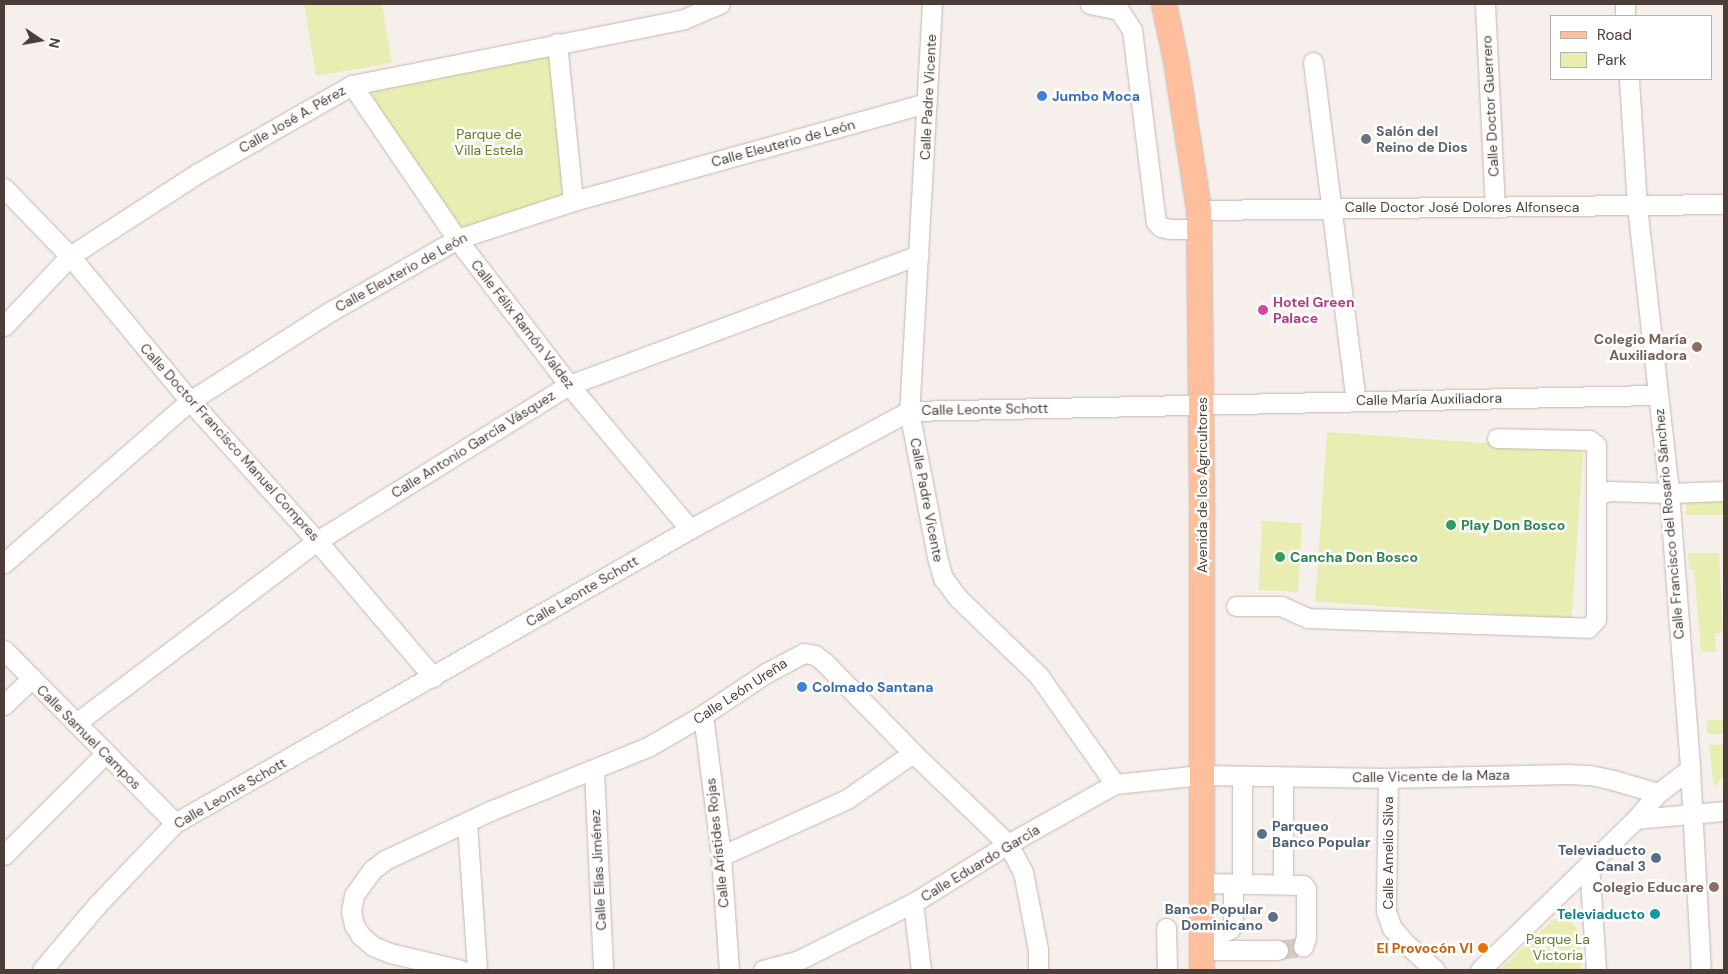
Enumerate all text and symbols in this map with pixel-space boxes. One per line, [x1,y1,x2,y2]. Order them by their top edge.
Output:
north arrow [15,15,65,65]
legend [1550,15,1713,80]
text: Road [1597,25,1632,45]
street label: Calle Padre Vicente [916,33,940,161]
street label: Calle Doctor Guerrero [1478,35,1502,177]
text: N [45,36,65,50]
text: Park [1597,50,1627,70]
street label: Calle José A. Pérez [236,82,348,156]
place label: Jumbo Moca [1052,88,1140,104]
marker: Jumbo Moca [1036,90,1048,102]
street label: Calle Eleuterio de León [709,116,857,170]
place label: Salón del Reino de Dios [1376,123,1468,156]
park label: Parque de Villa Estela [455,126,523,158]
marker: Salón del Reino de Dios [1360,133,1372,145]
street label: Calle Doctor José Dolores Alfonseca [1345,199,1579,215]
street label: Calle Eleuterio de León [332,229,470,315]
street label: Calle Félix Ramón Valdez [468,256,578,392]
place label: Hotel Green Palace [1273,294,1355,326]
marker: Hotel Green Palace [1257,304,1269,316]
place label: Colegio María Auxiliadora [1594,331,1687,364]
street label: Calle Doctor Francisco Manuel Compres [137,340,323,544]
marker: Colegio María Auxiliadora [1691,341,1703,353]
street label: Calle Antonio García Vásquez [388,387,558,501]
street label: Calle María Auxiliadora [1356,389,1502,409]
street label: Avenida de los Agricultores [1194,397,1210,573]
street label: Calle Leonte Schott [921,399,1049,419]
street label: Calle Francisco del Rosario Sánchez [1651,408,1687,640]
street label: Calle Padre Vicente [907,436,947,564]
place label: Play Don Bosco [1461,517,1565,533]
marker: Play Don Bosco [1445,519,1457,531]
place label: Cancha Don Bosco [1290,549,1418,565]
marker: Cancha Don Bosco [1274,551,1286,563]
street label: Calle Leonte Schott [523,552,641,630]
street label: Calle León Ureña [690,654,790,728]
place label: Colmado Santana [812,679,933,695]
street label: Calle Samuel Campos [33,681,145,793]
marker: Colmado Santana [796,681,808,693]
street label: Calle Leonte Schott [171,754,289,832]
street label: Calle Vicente de la Maza [1352,766,1510,786]
street label: Calle Arístides Rojas [702,777,732,909]
street label: Calle Amelio Silva [1380,796,1396,910]
street label: Calle Elías Jiménez [586,809,610,931]
place label: Parqueo Banco Popular [1272,818,1370,850]
street label: Calle Eduardo García [918,821,1042,905]
marker: Parqueo Banco Popular [1256,828,1268,840]
place label: Televiaducto Canal 3 [1558,842,1646,874]
marker: Televiaducto Canal 3 [1650,852,1662,864]
place label: Colegio Educare [1592,879,1704,895]
marker: Colegio Educare [1708,881,1720,893]
place label: Banco Popular Dominicano [1165,901,1263,934]
place label: Televiaducto [1557,906,1645,922]
marker: Televiaducto [1649,908,1661,920]
marker: Banco Popular Dominicano [1267,911,1279,923]
park label: Parque La Victoria [1526,931,1590,964]
place label: El Provocón VI [1377,940,1473,956]
marker: El Provocón VI [1477,942,1489,954]

